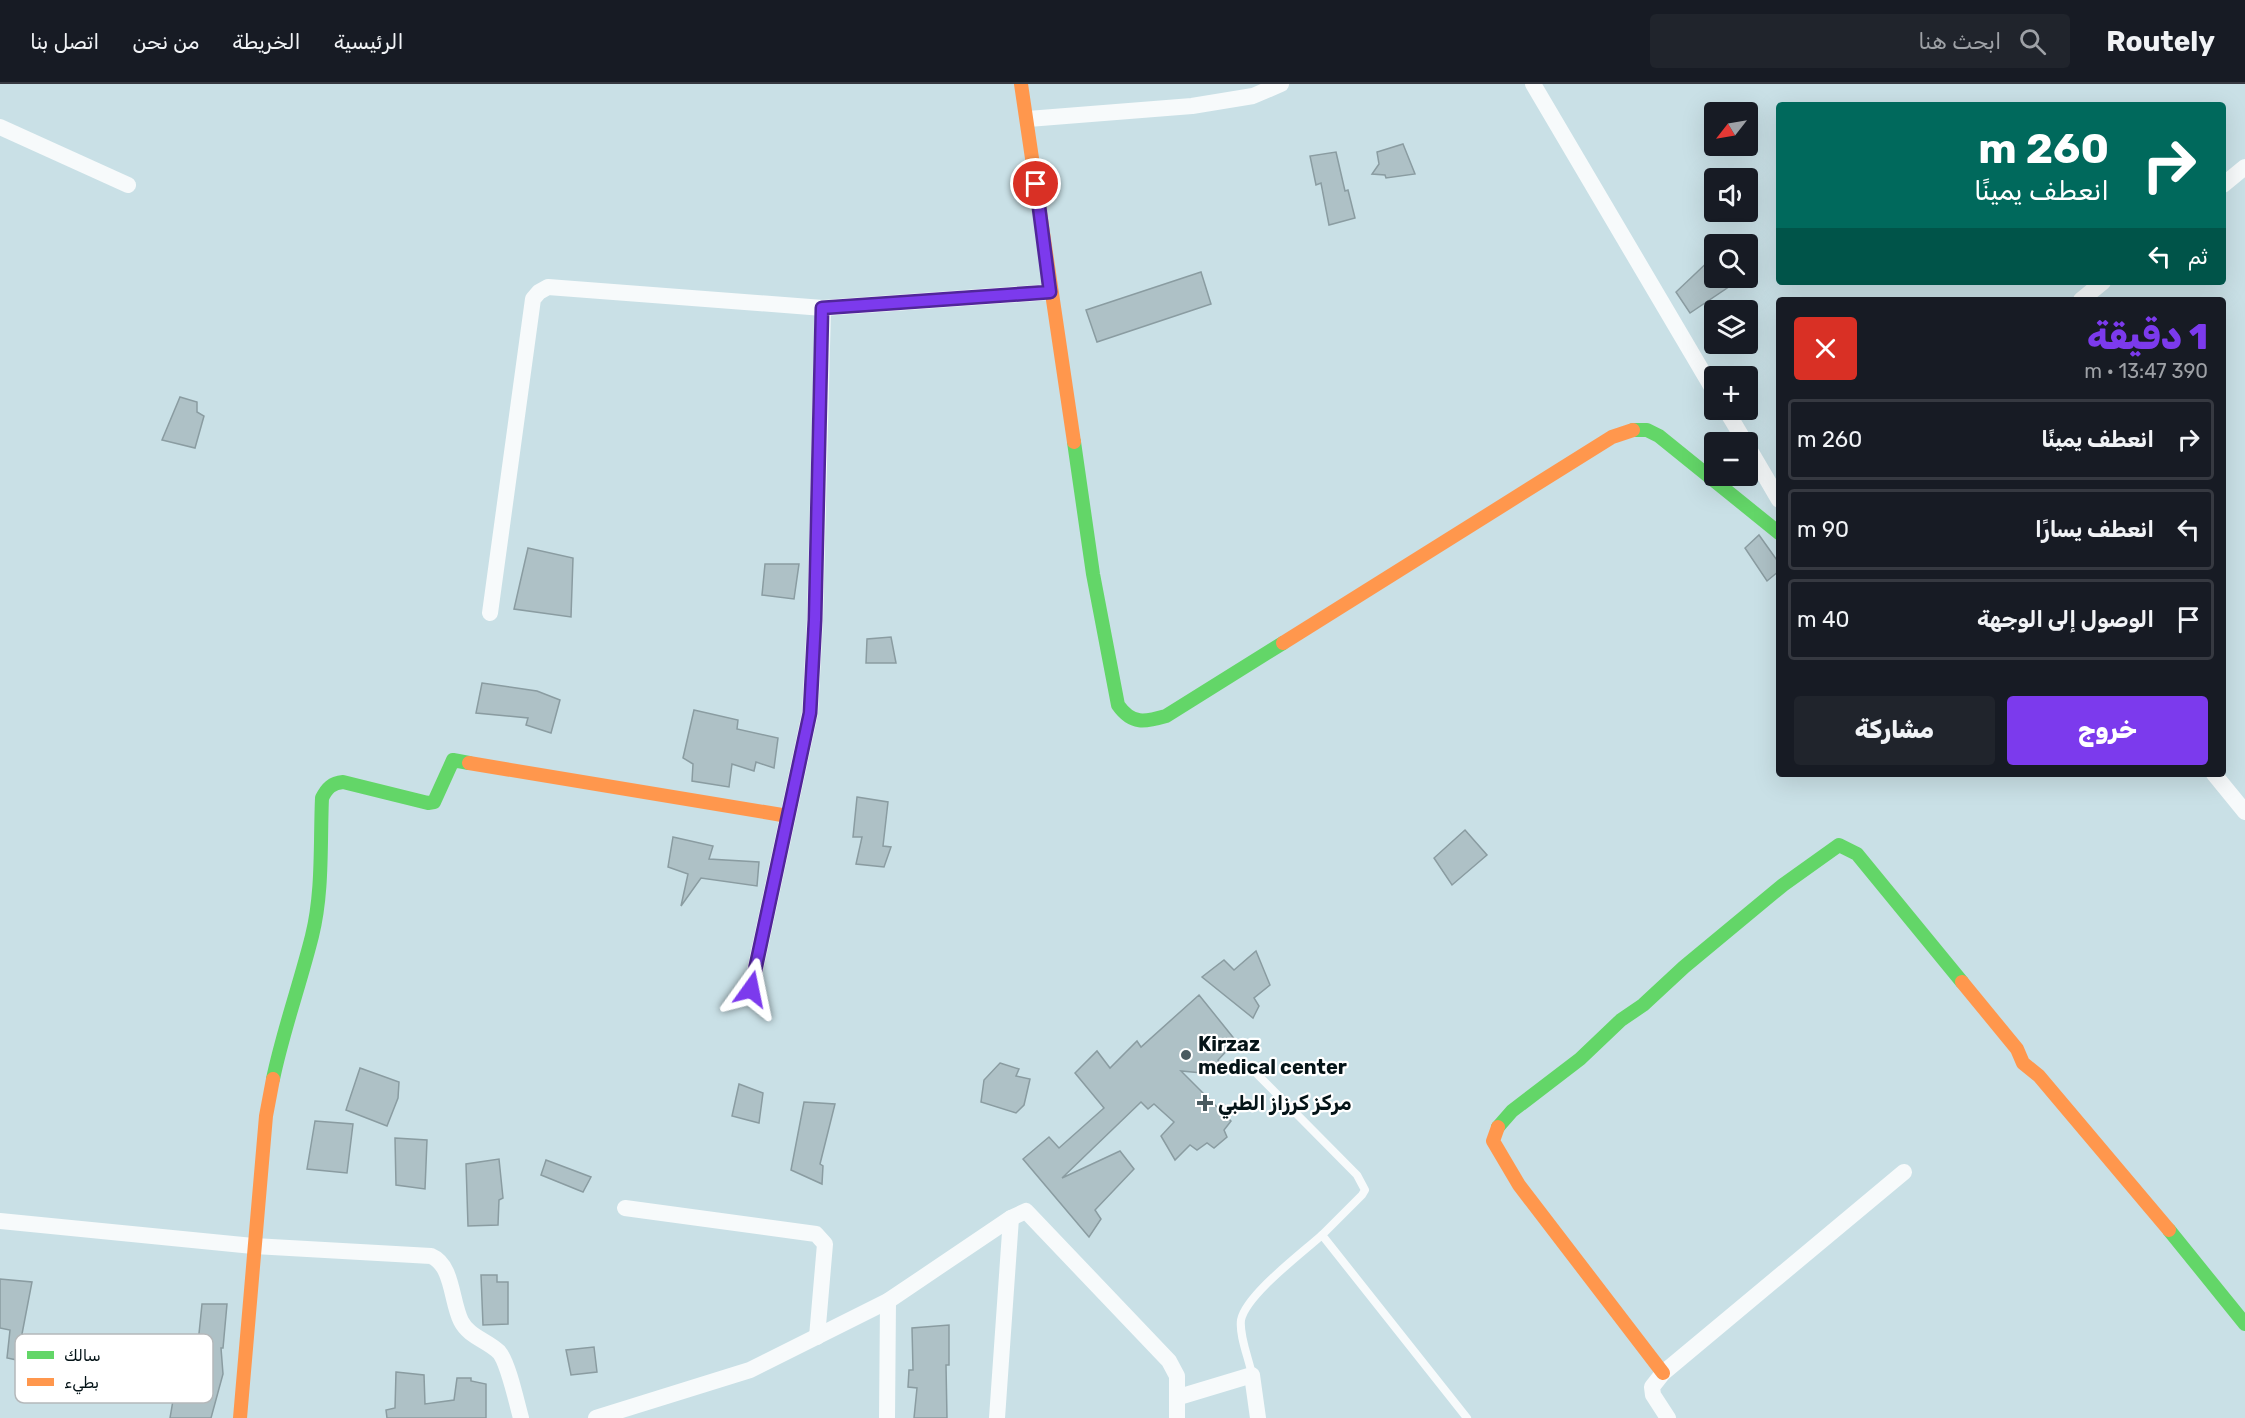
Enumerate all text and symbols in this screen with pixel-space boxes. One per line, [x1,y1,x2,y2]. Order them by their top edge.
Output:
search box [1650,14,2070,68]
icon: search [2016,25,2049,58]
text: Routely [2106,25,2215,58]
text: ابحث هنا [1918,28,2001,55]
text: اتصل بنا [30,29,99,54]
text: من نحن [132,29,199,54]
text: الخريطة [232,29,301,54]
text: الرئيسية [334,29,404,54]
north arrow [1704,102,1758,156]
map controls [1704,102,1758,486]
text: 260 m [1978,124,2109,174]
icon: right [2130,126,2208,204]
pin [1010,158,1061,209]
icon: arrive [1019,167,1052,200]
button: sound [1704,168,1758,222]
text: انعطف يمينًا [1974,175,2109,207]
button: search [1704,234,1758,288]
icon: left [2143,240,2176,273]
text: ثم [2188,243,2208,270]
button: layers [1704,300,1758,354]
text: 1 دقيقة [2087,315,2208,358]
button: close [1794,317,1857,380]
text: 390 m · 13:47 [2084,359,2208,383]
button: + [1704,366,1758,420]
icon: right [2172,423,2205,456]
text: 260 m [1797,426,1862,453]
text: انعطف يمينًا [2041,426,2154,453]
button: − [1704,432,1758,486]
icon: left [2172,513,2205,546]
text: 90 m [1797,516,1849,543]
text: انعطف يسارًا [2035,516,2154,543]
icon: arrive [2172,603,2205,636]
text: 40 m [1797,606,1850,633]
text: الوصول إلى الوجهة [1977,606,2154,633]
button: مشاركة [1794,696,1995,765]
button: خروج [2007,696,2208,765]
position arrow [719,957,783,1021]
place label: Kirzaz medical center [1198,1032,1347,1079]
marker: Kirzaz medical center [1179,1048,1193,1062]
place label: مركز كرزاز الطبي [1218,1091,1352,1119]
marker: مركز كرزاز الطبي [1196,1094,1214,1112]
legend [15,1334,213,1403]
text: سالك [64,1346,101,1365]
text: بطيء [64,1373,99,1395]

